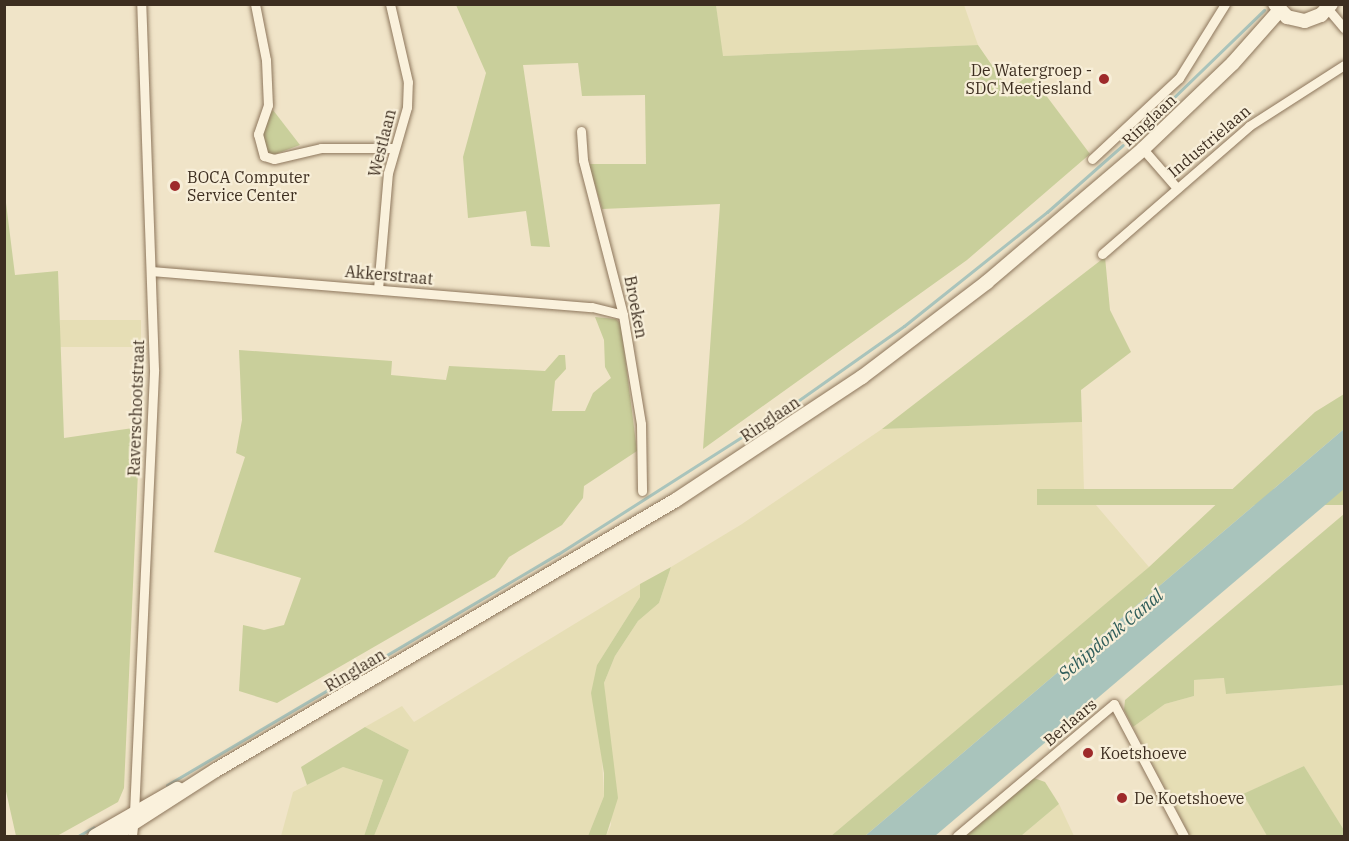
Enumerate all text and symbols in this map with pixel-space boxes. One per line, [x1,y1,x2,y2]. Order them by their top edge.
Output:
place label: De Watergroep - SDC Meetjesland [966,60,1092,98]
marker: De Watergroep - SDC Meetjesland [1097,72,1111,86]
street label: Ringlaan [1118,90,1180,150]
street label: Industrielaan [1164,101,1254,181]
street label: Westlaan [364,107,400,179]
place label: BOCA Computer Service Center [187,167,310,205]
marker: BOCA Computer Service Center [168,179,182,193]
street label: Akkerstraat [344,262,434,288]
street label: Broeken [621,274,651,340]
street label: Raverschootstraat [124,339,148,477]
street label: Ringlaan [737,392,803,446]
water label: Schipdonk Canal [1054,585,1168,685]
street label: Ringlaan [321,644,389,696]
street label: Berlaars [1039,694,1101,750]
place label: Koetshoeve [1100,743,1187,763]
marker: Koetshoeve [1081,746,1095,760]
place label: De Koetshoeve [1134,788,1244,808]
marker: De Koetshoeve [1115,791,1129,805]

